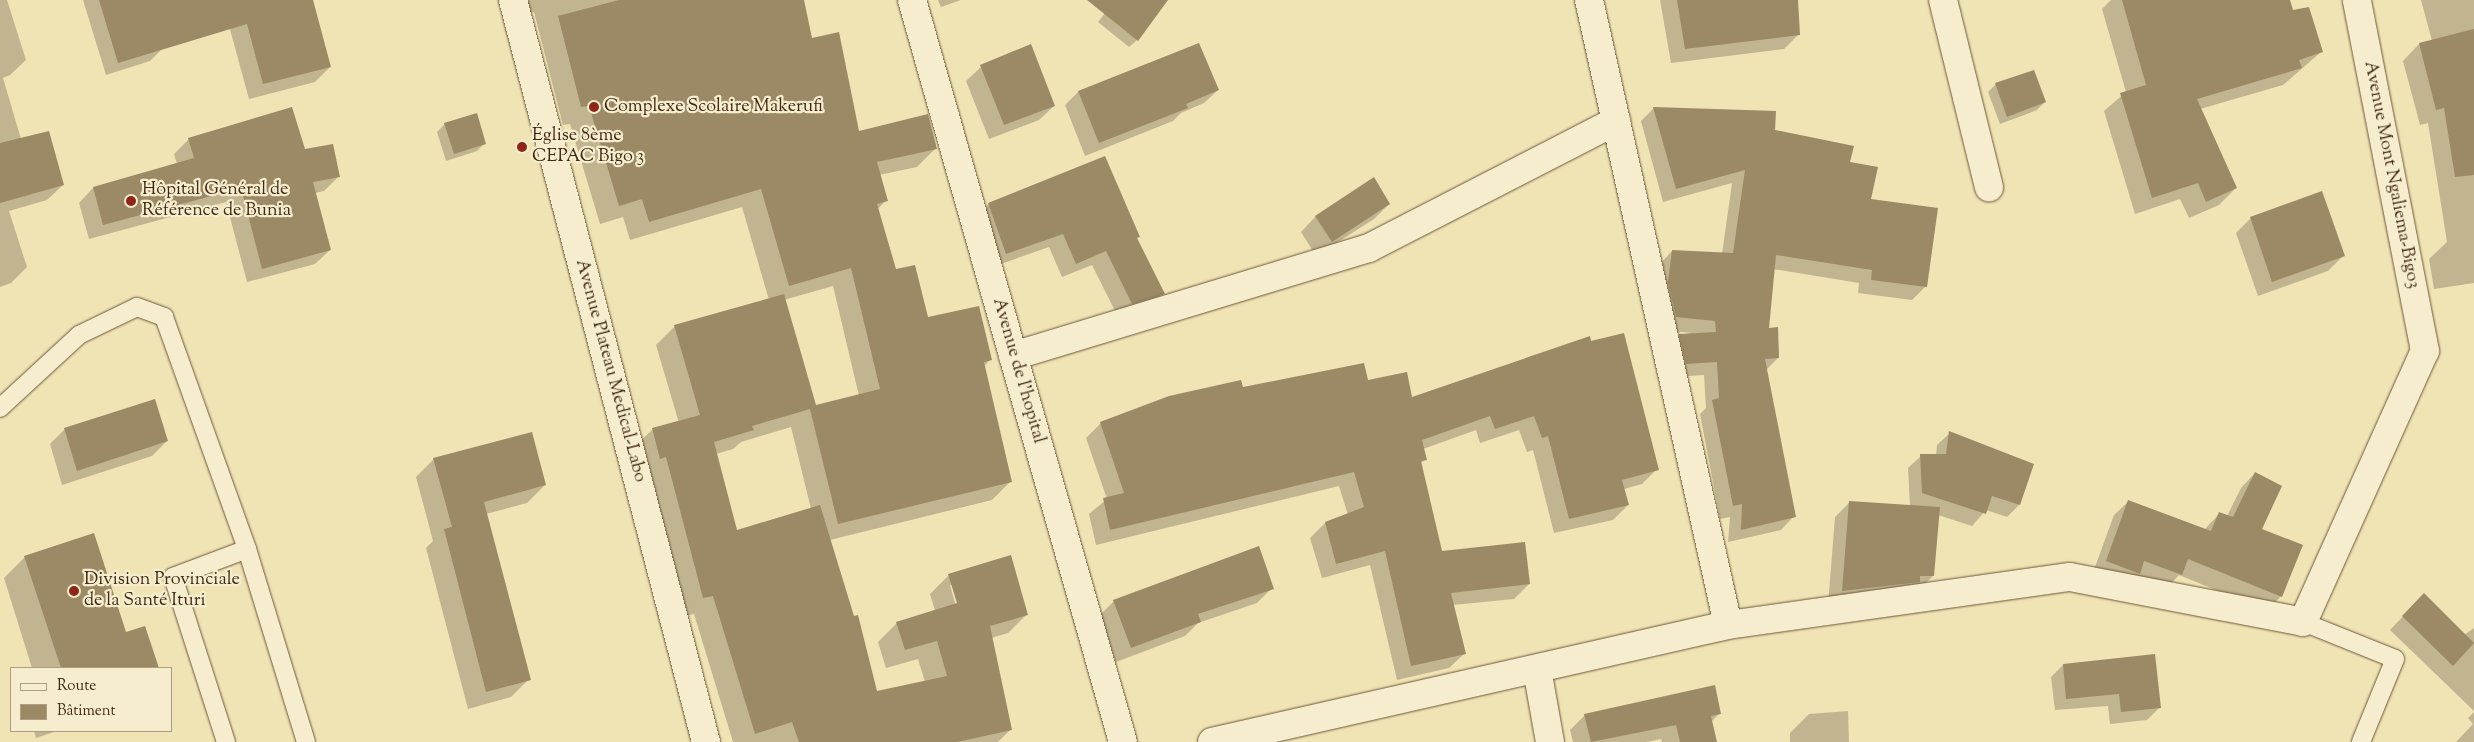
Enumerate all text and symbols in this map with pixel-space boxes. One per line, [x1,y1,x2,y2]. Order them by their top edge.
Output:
street label: Avenue Mont Ngaliema-Bigo3 [2358,59,2424,291]
place label: Complexe Scolaire Makerufi [604,96,823,118]
marker: Complexe Scolaire Makerufi [588,101,600,113]
place label: Église 8ème CEPAC Bigo 3 [532,126,644,168]
marker: Église 8ème CEPAC Bigo 3 [516,141,528,153]
place label: Hôpital Général de Référence de Bunia [142,180,291,222]
marker: Hôpital Général de Référence de Bunia [124,194,138,208]
street label: Avenue Plateau Medical-Labo [570,257,650,485]
street label: Avenue de l'hopital [987,296,1049,446]
place label: Division Provinciale de la Santé Ituri [84,570,240,612]
marker: Division Provinciale de la Santé Ituri [68,585,80,597]
legend [10,667,172,732]
text: Route [57,676,96,697]
text: Bâtiment [57,701,116,722]

